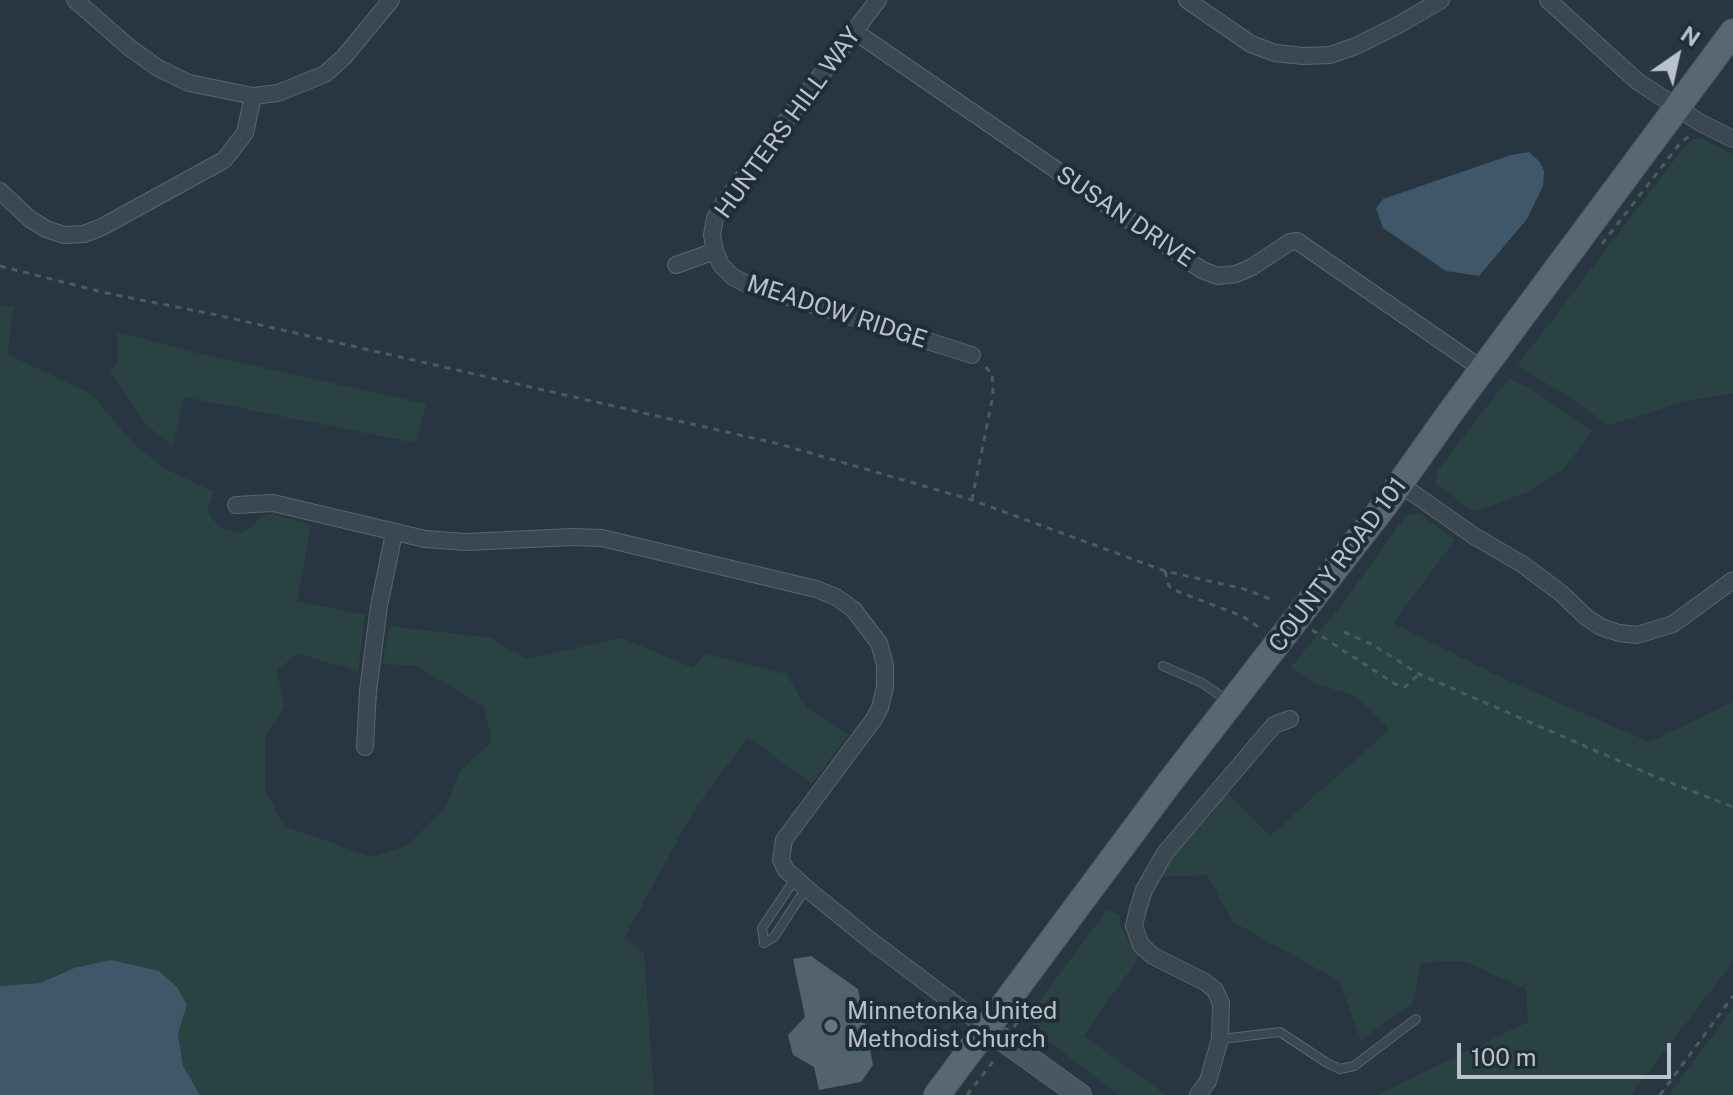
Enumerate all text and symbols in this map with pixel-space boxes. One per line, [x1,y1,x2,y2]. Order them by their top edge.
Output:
north arrow [1637,16,1717,96]
text: N [1676,21,1705,52]
street label: HUNTERS HILL WAY [709,22,867,224]
street label: SUSAN DRIVE [1051,160,1199,274]
street label: MEADOW RIDGE [743,269,931,355]
street label: COUNTY ROAD 101 [1263,472,1413,658]
place label: Minnetonka United Methodist Church [847,998,1057,1054]
marker: Minnetonka United Methodist Church [822,1017,840,1035]
scale bar [1461,1027,1675,1077]
text: 100 m [1471,1043,1537,1071]

